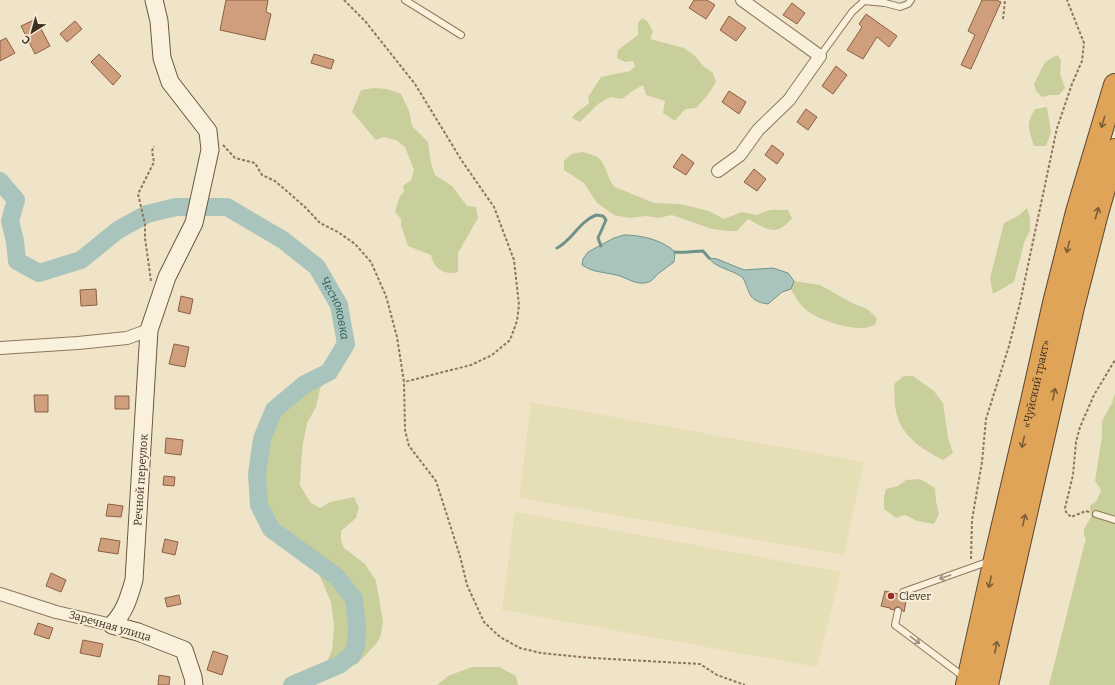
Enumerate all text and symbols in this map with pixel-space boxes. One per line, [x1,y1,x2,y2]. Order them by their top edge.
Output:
north arrow [12,12,52,52]
text: С [20,32,33,47]
one-way arrow [1099,115,1106,128]
one-way arrow [1094,206,1101,219]
one-way arrow [1064,241,1071,254]
water label: Чесноковка [317,274,352,341]
street label: «Чуйский тракт» [1019,338,1052,429]
one-way arrow [1050,387,1058,400]
street label: Речной переулок [131,433,151,526]
one-way arrow [1018,435,1026,448]
one-way arrow [1021,514,1029,527]
one-way arrow [940,574,952,582]
one-way arrow [985,575,993,588]
place label: Clever [899,590,931,603]
marker: Clever [886,591,896,601]
street label: Заречная улица [67,608,153,644]
one-way arrow [909,636,920,644]
one-way arrow [992,641,1000,654]

